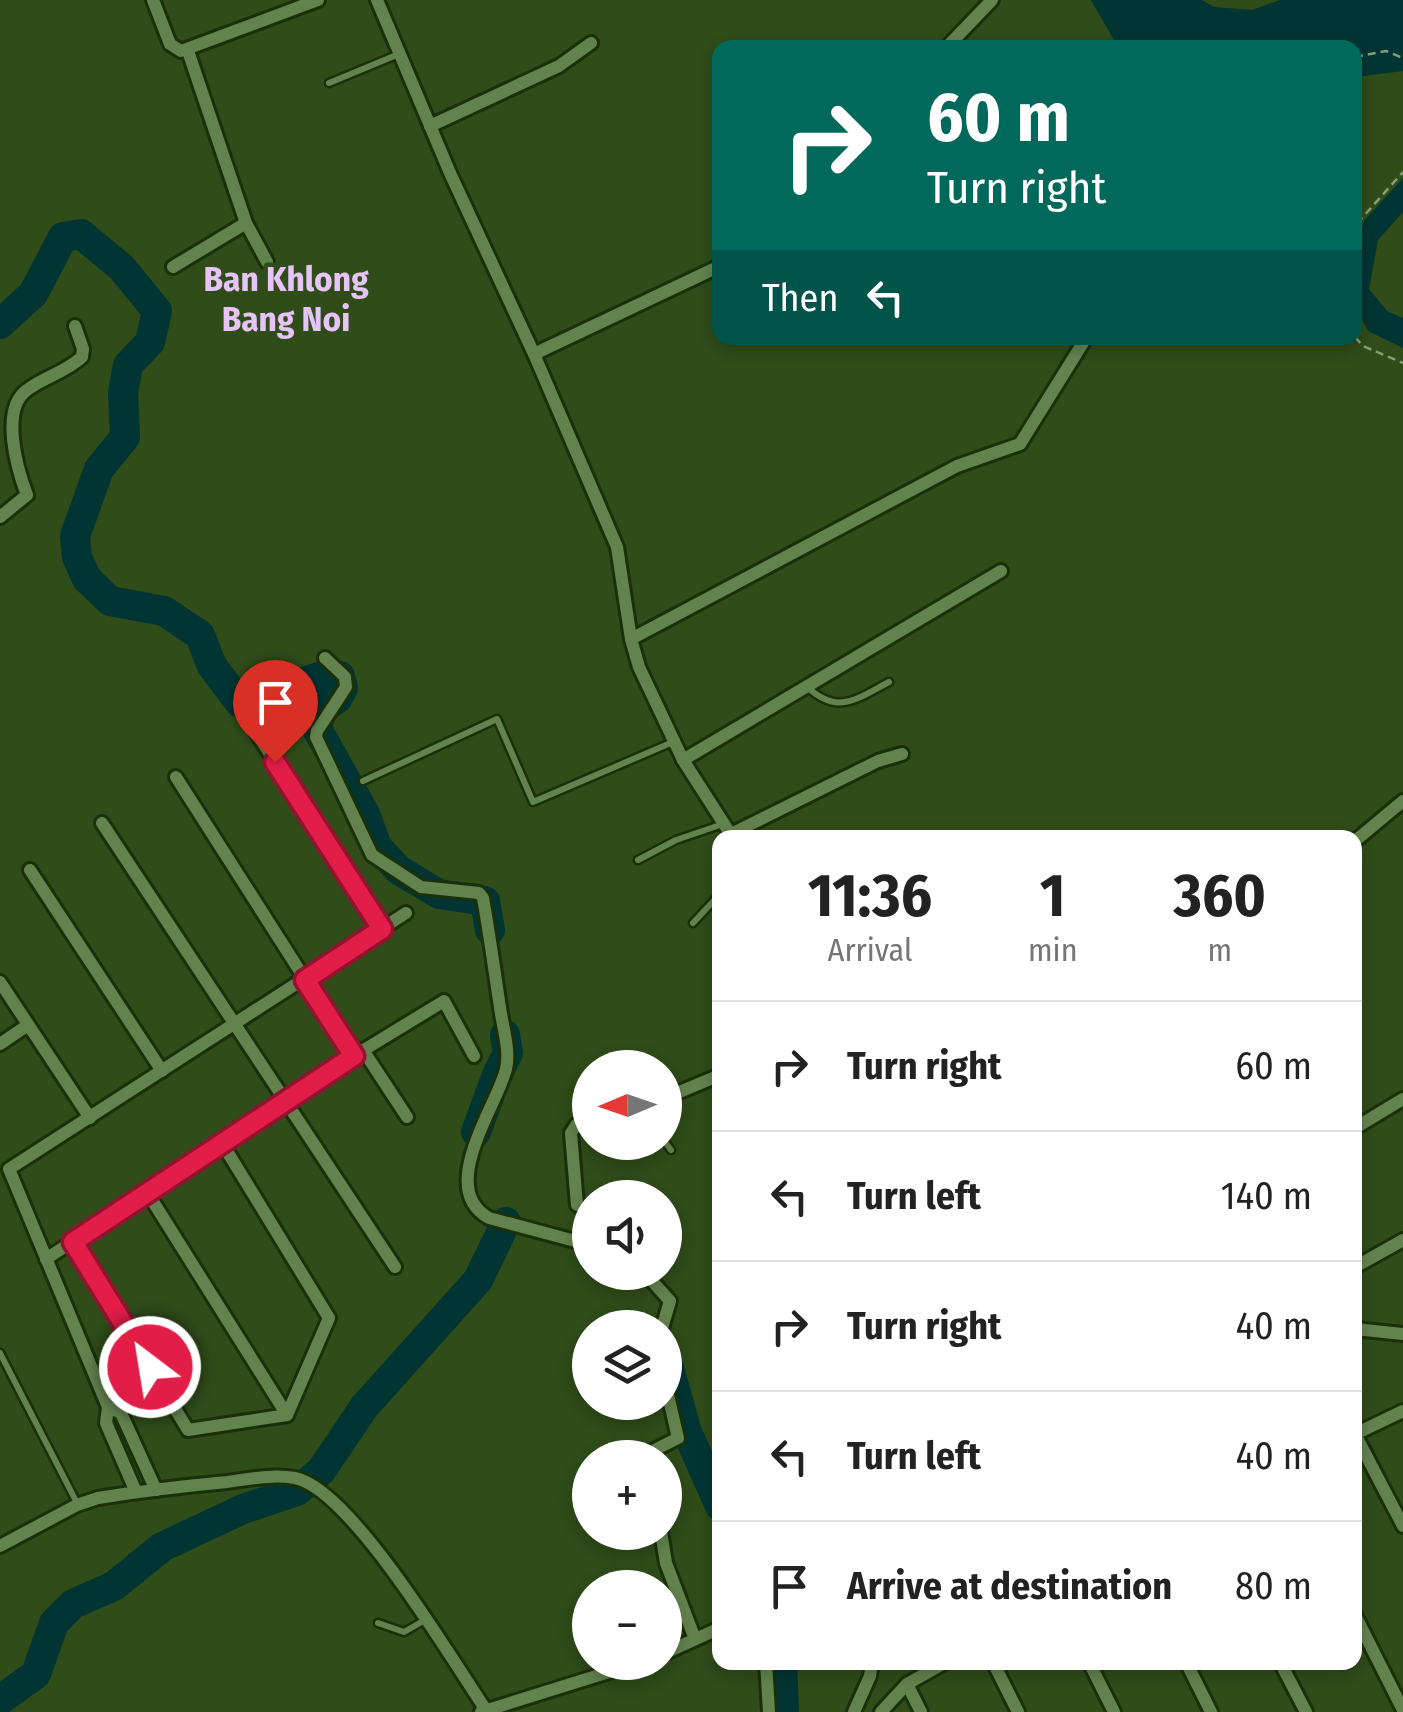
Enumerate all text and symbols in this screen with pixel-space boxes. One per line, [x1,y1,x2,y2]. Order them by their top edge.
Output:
text: 60 m [927,76,1070,160]
icon: right [762,80,892,210]
text: Turn right [927,161,1106,215]
district label: Ban Khlong Bang Noi [203,258,369,340]
icon: left [858,270,913,325]
text: Then [762,275,838,321]
pin [233,660,318,763]
icon: arrive [248,675,303,730]
text: 11:36 [808,860,932,932]
text: 1 [1040,860,1065,932]
text: 360 [1174,860,1266,932]
text: Arrival [828,931,912,969]
text: min [1028,931,1078,969]
text: m [1207,931,1232,969]
icon: right [762,1039,817,1094]
text: Turn right [847,1043,1001,1089]
text: 60 m [1235,1043,1312,1089]
north arrow [572,1050,682,1160]
map controls [572,1050,682,1680]
icon: left [762,1169,817,1224]
text: Turn left [847,1173,981,1219]
text: 140 m [1221,1173,1312,1219]
button: sound [572,1180,682,1290]
icon: right [762,1299,817,1354]
text: Turn right [847,1303,1001,1349]
text: 40 m [1236,1303,1312,1349]
button: layers [572,1310,682,1420]
position arrow [98,1315,202,1419]
icon: left [762,1429,817,1484]
text: Turn left [847,1433,981,1479]
text: 40 m [1236,1433,1312,1479]
button: + [572,1440,682,1550]
icon: arrive [762,1559,817,1614]
text: Arrive at destination [847,1563,1172,1609]
text: 80 m [1235,1563,1312,1609]
button: − [572,1570,682,1680]

